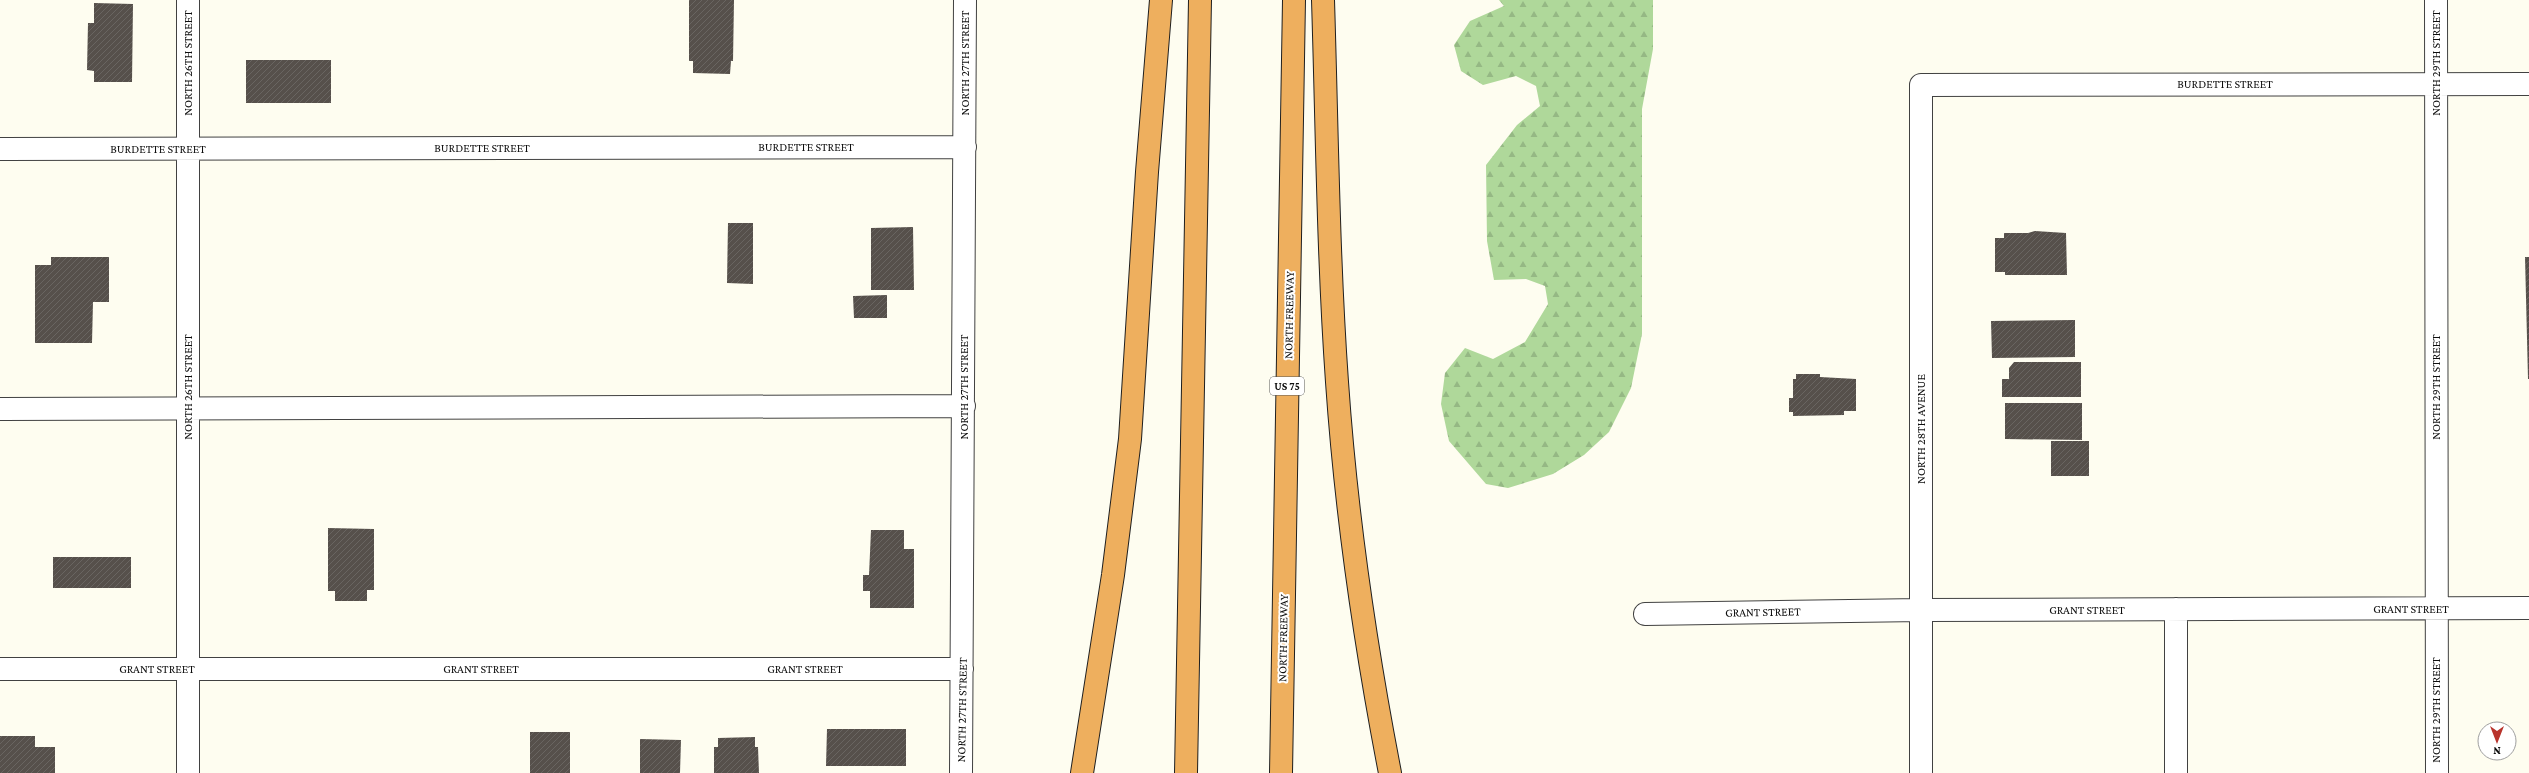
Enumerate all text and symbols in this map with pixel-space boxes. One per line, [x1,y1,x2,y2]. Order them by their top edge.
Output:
street label: NORTH 26TH STREET [181,10,195,116]
street label: NORTH 27TH STREET [958,10,972,115]
street label: NORTH 29TH STREET [2429,10,2443,116]
street label: BURDETTE STREET [2177,77,2273,91]
street label: BURDETTE STREET [758,140,854,154]
street label: BURDETTE STREET [434,141,530,155]
street label: BURDETTE STREET [110,142,206,156]
street label: NORTH FREEWAY [1281,270,1297,359]
street label: NORTH 26TH STREET [181,334,195,440]
street label: NORTH 27TH STREET [957,334,971,439]
street label: NORTH 29TH STREET [2429,334,2443,440]
street label: NORTH 28TH AVENUE [1914,374,1928,484]
road number: US 75 [1270,377,1304,395]
street label: NORTH FREEWAY [1275,593,1291,682]
street label: GRANT STREET [2373,602,2449,616]
street label: GRANT STREET [2049,603,2125,617]
street label: GRANT STREET [1725,604,1801,620]
street label: NORTH 27TH STREET [954,657,970,763]
street label: NORTH 29TH STREET [2429,657,2443,763]
street label: GRANT STREET [119,662,195,676]
street label: GRANT STREET [443,662,519,676]
street label: GRANT STREET [767,662,843,676]
north arrow [2477,721,2517,761]
text: N [2493,745,2501,757]

